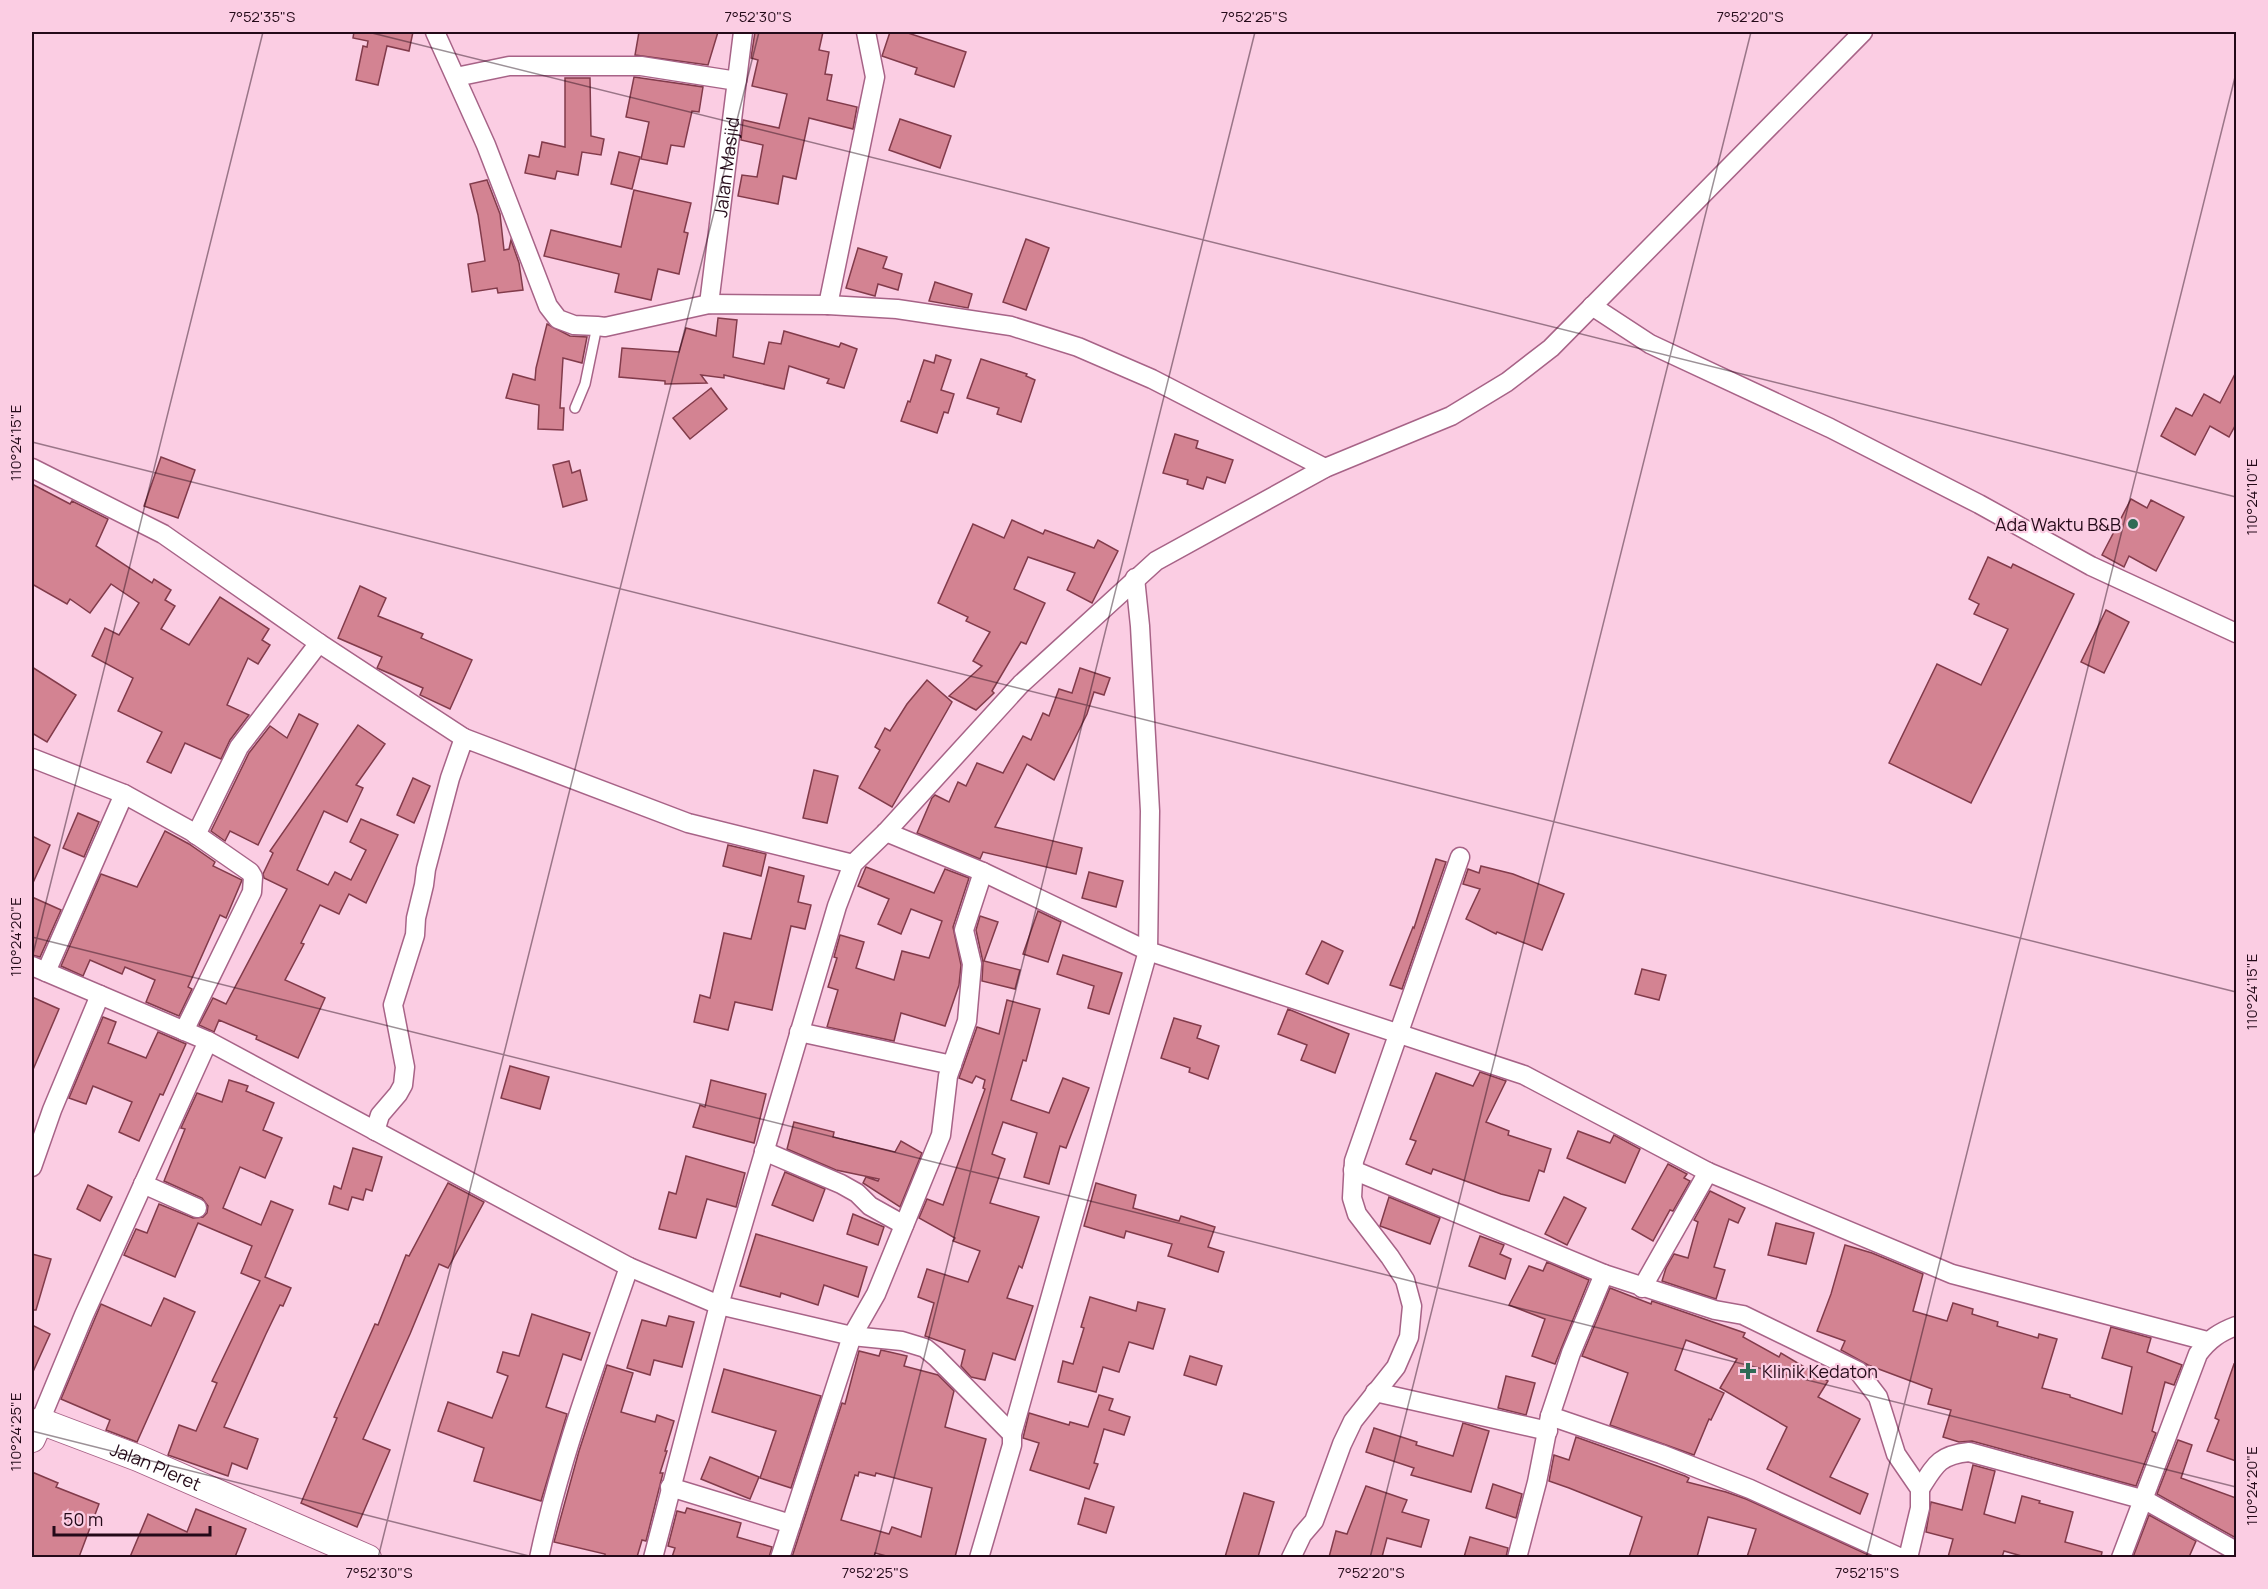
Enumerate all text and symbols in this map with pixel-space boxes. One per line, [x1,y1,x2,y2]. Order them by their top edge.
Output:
text: 7°52'35"S [229,6,295,27]
text: 7°52'30"S [725,6,791,27]
text: 7°52'25"S [1221,6,1287,27]
text: 7°52'20"S [1716,6,1784,27]
street label: Jalan Masjid [708,116,744,219]
text: 110°24'15"E [5,405,26,481]
text: 110°24'10"E [2241,459,2262,535]
place label: Ada Waktu B&B [1995,512,2121,536]
marker: Ada Waktu B&B [2126,517,2140,531]
text: 110°24'20"E [5,897,26,977]
text: 110°24'15"E [2241,954,2262,1030]
place label: Klinik Kedaton [1762,1359,1878,1383]
marker: Klinik Kedaton [1739,1362,1757,1380]
text: 110°24'25"E [5,1392,26,1472]
street label: Jalan Pleret [107,1437,205,1496]
text: 110°24'20"E [2241,1446,2262,1526]
scale bar [54,1499,210,1537]
text: 50 m [63,1507,103,1531]
text: 7°52'30"S [346,1562,412,1583]
text: 7°52'25"S [842,1562,908,1583]
text: 7°52'20"S [1337,1562,1405,1583]
text: 7°52'15"S [1835,1562,1899,1583]

